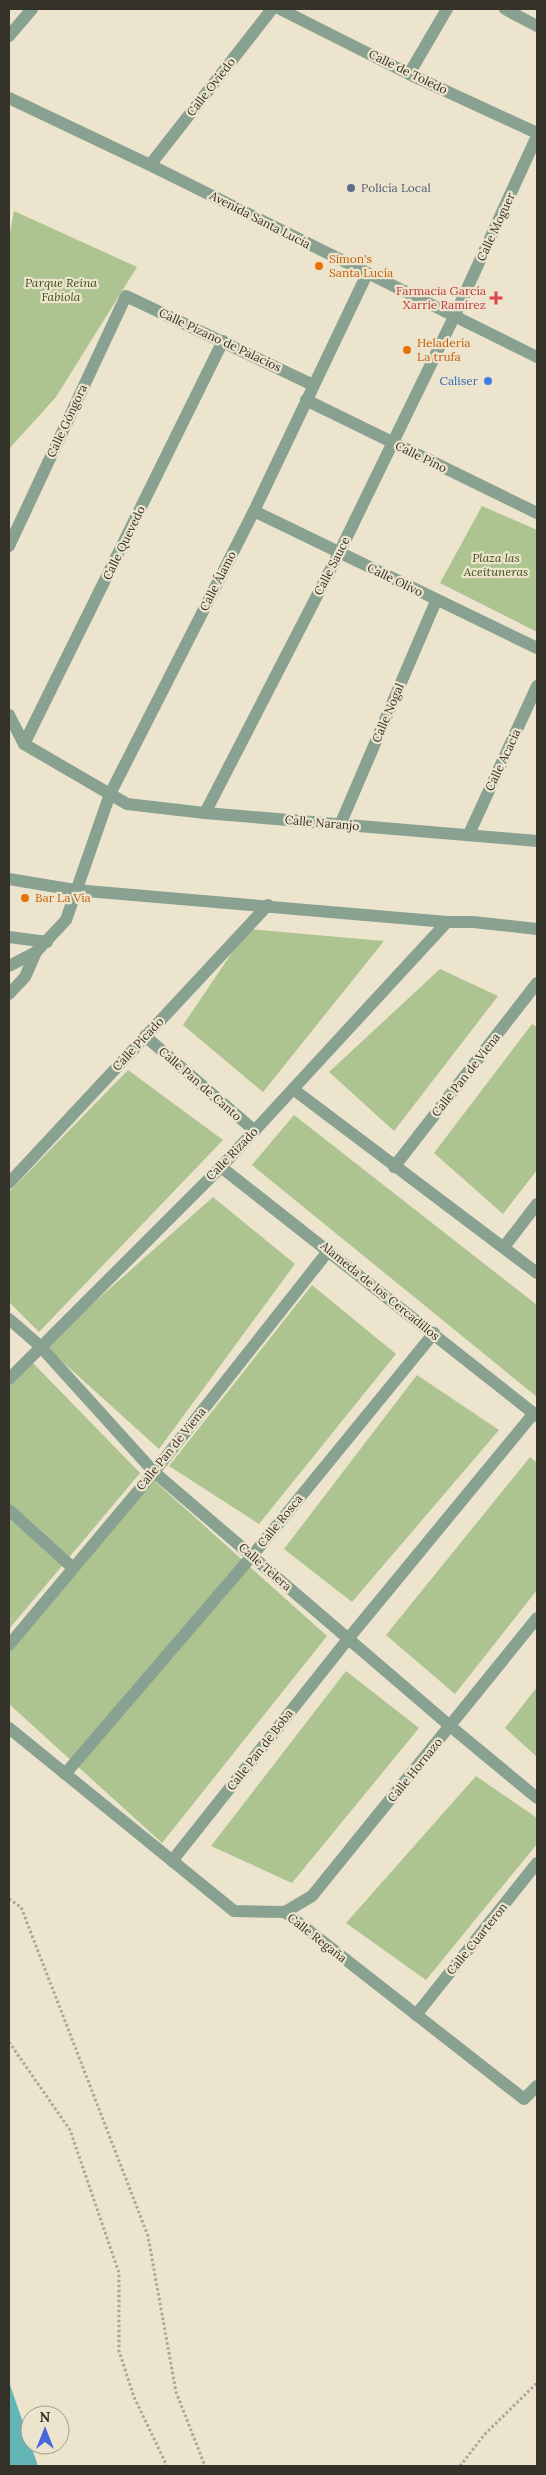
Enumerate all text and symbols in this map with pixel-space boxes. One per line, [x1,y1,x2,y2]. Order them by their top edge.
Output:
street label: Calle de Toledo [366,46,450,97]
street label: Calle Oviedo [183,54,238,119]
place label: Policía Local [361,180,431,195]
marker: Policía Local [345,182,357,194]
street label: Avenida Santa Lucía [206,187,313,251]
street label: Calle Moguer [473,189,518,264]
place label: Simon's Santa Lucía [329,251,393,280]
marker: Simon's Santa Lucía [313,260,325,272]
park label: Parque Reina Fabiola [25,275,98,304]
place label: Farmacia García Xarrie Ramírez [396,283,486,312]
marker: Farmacia García Xarrie Ramírez [490,292,502,304]
street label: Calle Pizano de Palacios [157,305,284,375]
place label: Heladería La trufa [417,335,471,364]
marker: Heladería La trufa [401,344,413,356]
place label: Caliser [440,373,479,388]
marker: Caliser [482,375,494,387]
street label: Calle Góngora [43,382,90,460]
street label: Calle Pino [393,438,450,476]
street label: Calle Quevedo [99,503,148,582]
street label: Calle Sauce [310,534,353,598]
street label: Calle Álamo [196,548,239,613]
park label: Plaza las Aceituneras [463,550,528,579]
street label: Calle Olivo [365,560,425,599]
street label: Calle Nogal [368,681,407,745]
street label: Calle Acacia [482,726,523,793]
street label: Calle Naranjo [284,812,360,833]
place label: Bar La Vía [35,890,91,905]
marker: Bar La Vía [19,892,31,904]
street label: Calle Picado [109,1014,166,1074]
street label: Calle Pan de Viena [428,1030,503,1120]
street label: Calle Pan de Canto [156,1044,245,1124]
street label: Calle Rizado [203,1124,261,1183]
street label: Alameda de los Cercadillos [317,1237,443,1344]
street label: Calle Pan de Viena [133,1404,209,1493]
street label: Calle Rosca [254,1491,305,1550]
street label: Calle Telera [236,1539,295,1594]
street label: Calle Pan de Boba [223,1706,296,1793]
street label: Calle Hornazo [384,1734,445,1805]
street label: Calle Cuarteron [443,1900,510,1978]
street label: Calle Regaña [285,1910,350,1965]
north arrow [20,2405,70,2455]
text: N [40,2408,51,2426]

